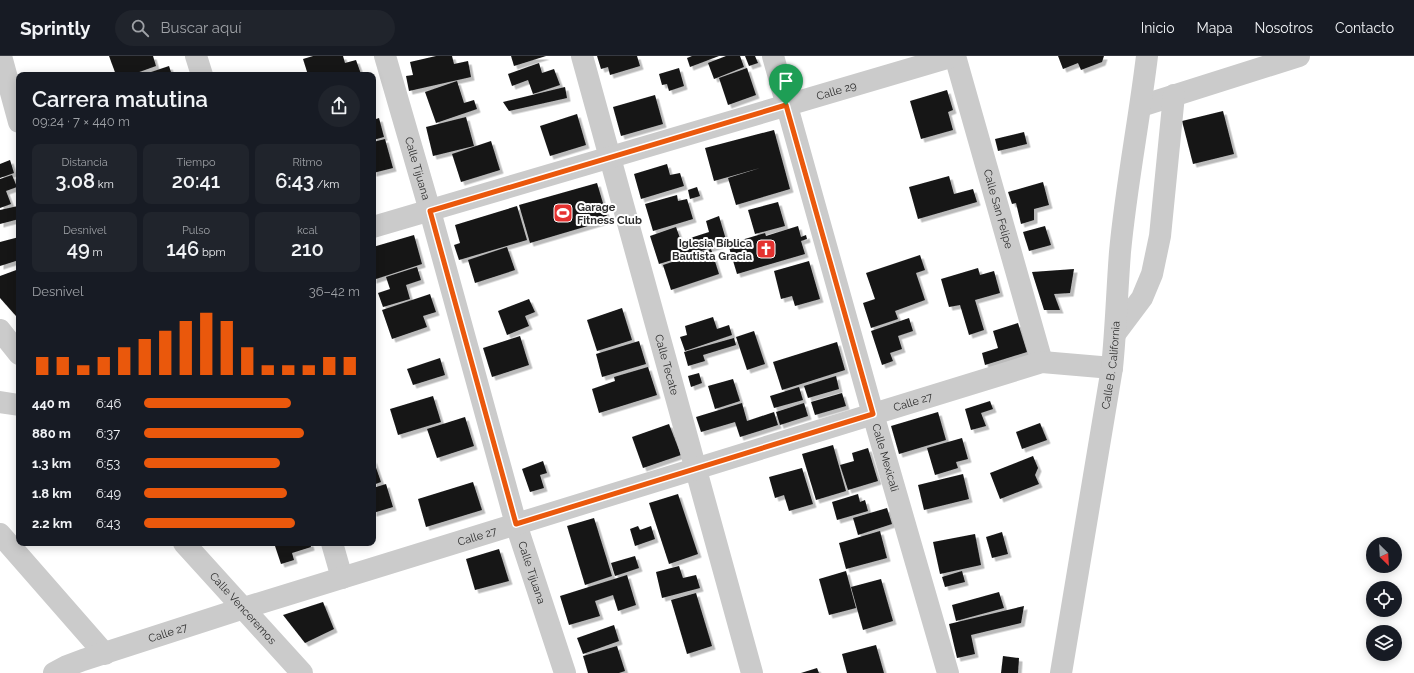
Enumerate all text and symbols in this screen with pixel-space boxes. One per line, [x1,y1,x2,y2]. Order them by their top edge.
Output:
search box [115,10,395,46]
text: Sprintly [20,17,91,39]
icon: search [129,17,151,39]
text: Buscar aquí [161,19,241,37]
text: Inicio [1141,20,1174,36]
text: Mapa [1196,20,1233,36]
text: Nosotros [1255,20,1313,36]
text: Contacto [1335,20,1394,36]
pin [769,64,803,105]
icon: arrive [775,70,797,92]
street label: Calle 29 [815,79,858,103]
button: share [318,85,360,127]
text: Carrera matutina [32,86,208,112]
text: 09:24 · 7 × 440 m [32,114,130,129]
street label: Calle Tijuana [402,135,433,201]
text: Distancia [62,156,108,169]
text: Tiempo [176,156,216,169]
text: Ritmo [292,156,322,169]
street label: Calle San Felipe [981,168,1016,251]
text: 3.08 [56,169,95,193]
text: 20:41 [172,169,220,193]
text: 6:43 [275,169,314,193]
text: km [95,178,114,191]
text: /km [314,178,339,191]
place label: Garage Fitness Club [577,201,642,227]
sports icon: Garage Fitness Club [552,202,574,224]
text: Desnivel [63,224,106,237]
text: Pulso [182,224,210,237]
text: kcal [297,224,318,237]
text: 49 [67,237,90,261]
text: 146 [166,237,199,261]
text: 210 [291,237,324,261]
place label: Iglesia Bíblica Bautista Gracia [672,237,752,263]
church icon: Iglesia Bíblica Bautista Gracia [755,238,777,260]
text: m [90,246,103,259]
text: bpm [199,246,226,259]
text: Desnivel [32,284,83,299]
text: 36–42 m [309,284,360,299]
street label: Calle B. California [1099,321,1122,410]
street label: Calle Tecate [652,333,682,397]
street label: Calle 27 [892,390,934,414]
text: 440 m [32,396,70,411]
text: 6:46 [96,396,121,411]
street label: Calle Mexicali [870,422,902,493]
text: 880 m [32,426,71,441]
text: 6:37 [96,426,120,441]
text: 1.3 km [32,456,71,471]
text: 6:53 [96,456,120,471]
text: 1.8 km [32,486,72,501]
text: 6:49 [96,486,121,501]
text: 2.2 km [32,516,72,531]
text: 6:43 [96,516,120,531]
street label: Calle 27 [456,524,498,548]
north arrow [1366,537,1402,573]
map controls [1366,537,1402,661]
street label: Calle Tijuana [516,540,548,605]
street label: Calle Venceremos [207,569,279,647]
button: locate [1366,581,1402,617]
street label: Calle 27 [147,620,189,645]
button: layers [1366,625,1402,661]

